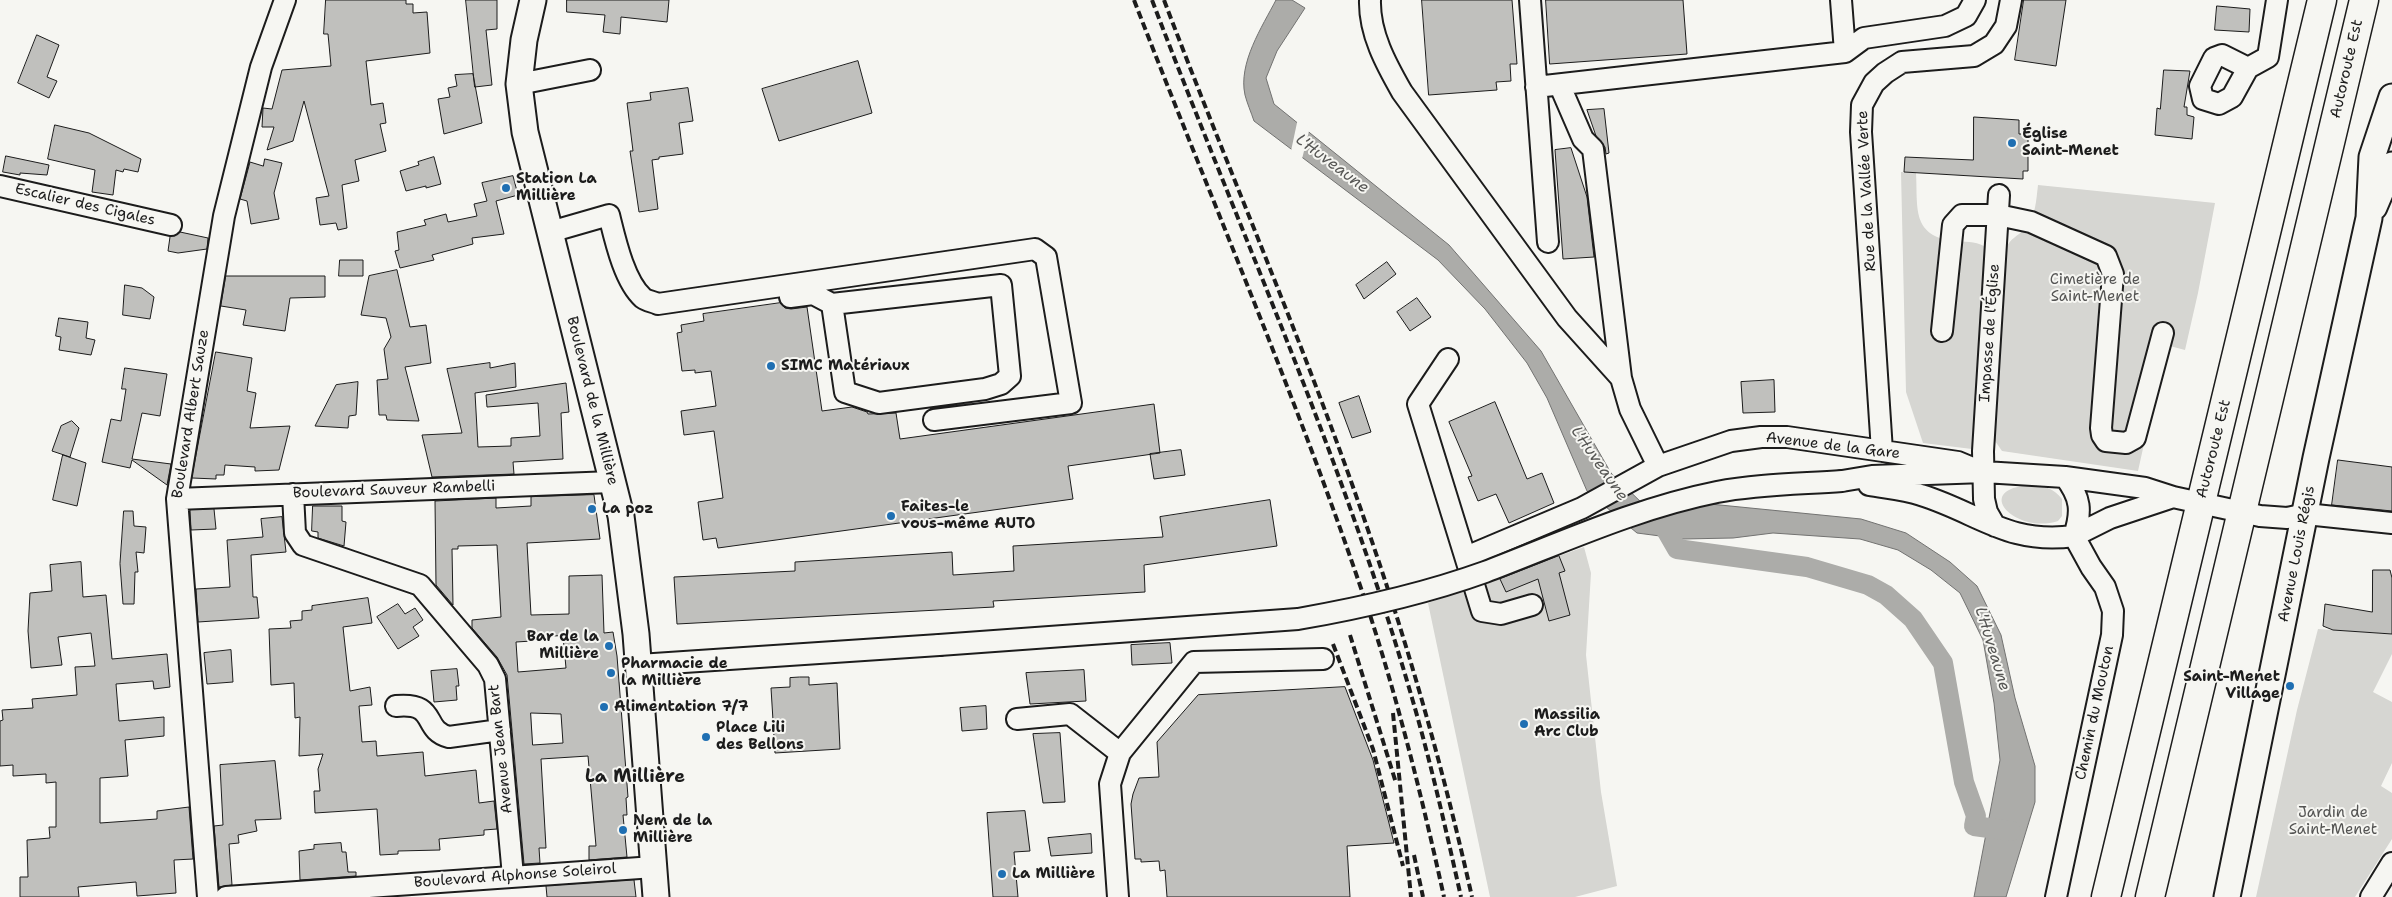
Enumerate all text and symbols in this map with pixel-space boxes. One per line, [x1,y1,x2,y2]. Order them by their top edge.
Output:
street label: Autoroute Est [2327,18,2367,120]
street label: Rue de la Vallée Verte [1854,110,1880,272]
place label: Église Saint-Menet [2022,125,2119,160]
water label: L'Huveaune [1292,130,1372,198]
marker: Église Saint-Menet [2006,137,2018,149]
place label: Station La Millière [516,170,597,205]
street label: Escalier des Cigales [13,180,157,230]
marker: Station La Millière [500,182,512,194]
street label: Impasse de l'Église [1976,263,2004,403]
park label: Cimetière de Saint-Menet [2050,271,2140,306]
street label: Boulevard de la Millière [562,315,622,487]
street label: Boulevard Albert Sauze [169,328,213,500]
place label: SIMC Matériaux [781,357,910,375]
marker: SIMC Matériaux [765,360,777,372]
street label: Autoroute Est [2193,398,2235,500]
water label: L'Huveaune [1566,423,1632,505]
street label: Avenue de la Gare [1765,429,1901,463]
street label: Boulevard Sauveur Rambelli [292,477,496,503]
street label: Avenue Louis Régis [2275,484,2319,624]
place label: Faites-le vous-même AUTO [901,498,1035,533]
place label: La poz [602,500,653,518]
marker: La poz [586,503,598,515]
marker: Faites-le vous-même AUTO [885,510,897,522]
water label: L'Huveaune [1970,605,2014,693]
place label: Bar de la Millière [527,628,599,663]
marker: Bar de la Millière [603,640,615,652]
street label: Chemin du Mouton [2072,644,2118,782]
place label: Pharmacie de la Millière [621,655,728,690]
marker: Pharmacie de la Millière [605,667,617,679]
place label: Saint-Menet Village [2183,668,2280,703]
marker: Saint-Menet Village [2284,680,2296,692]
street label: Avenue Jean Bart [485,684,517,814]
place label: Alimentation 7/7 [614,698,748,716]
marker: Alimentation 7/7 [598,701,610,713]
place label: Massilia Arc Club [1534,706,1600,741]
marker: Massilia Arc Club [1518,718,1530,730]
place label: Place Lili des Bellons [716,719,804,754]
marker: Place Lili des Bellons [700,731,712,743]
district label: La Millière [585,766,685,788]
park label: Jardin de Saint-Menet [2289,804,2377,839]
place label: Nem de la Millière [633,812,712,847]
marker: Nem de la Millière [617,824,629,836]
street label: Boulevard Alphonse Soleirol [413,860,617,892]
place label: La Millière [1012,865,1095,883]
marker: La Millière [996,868,1008,880]

